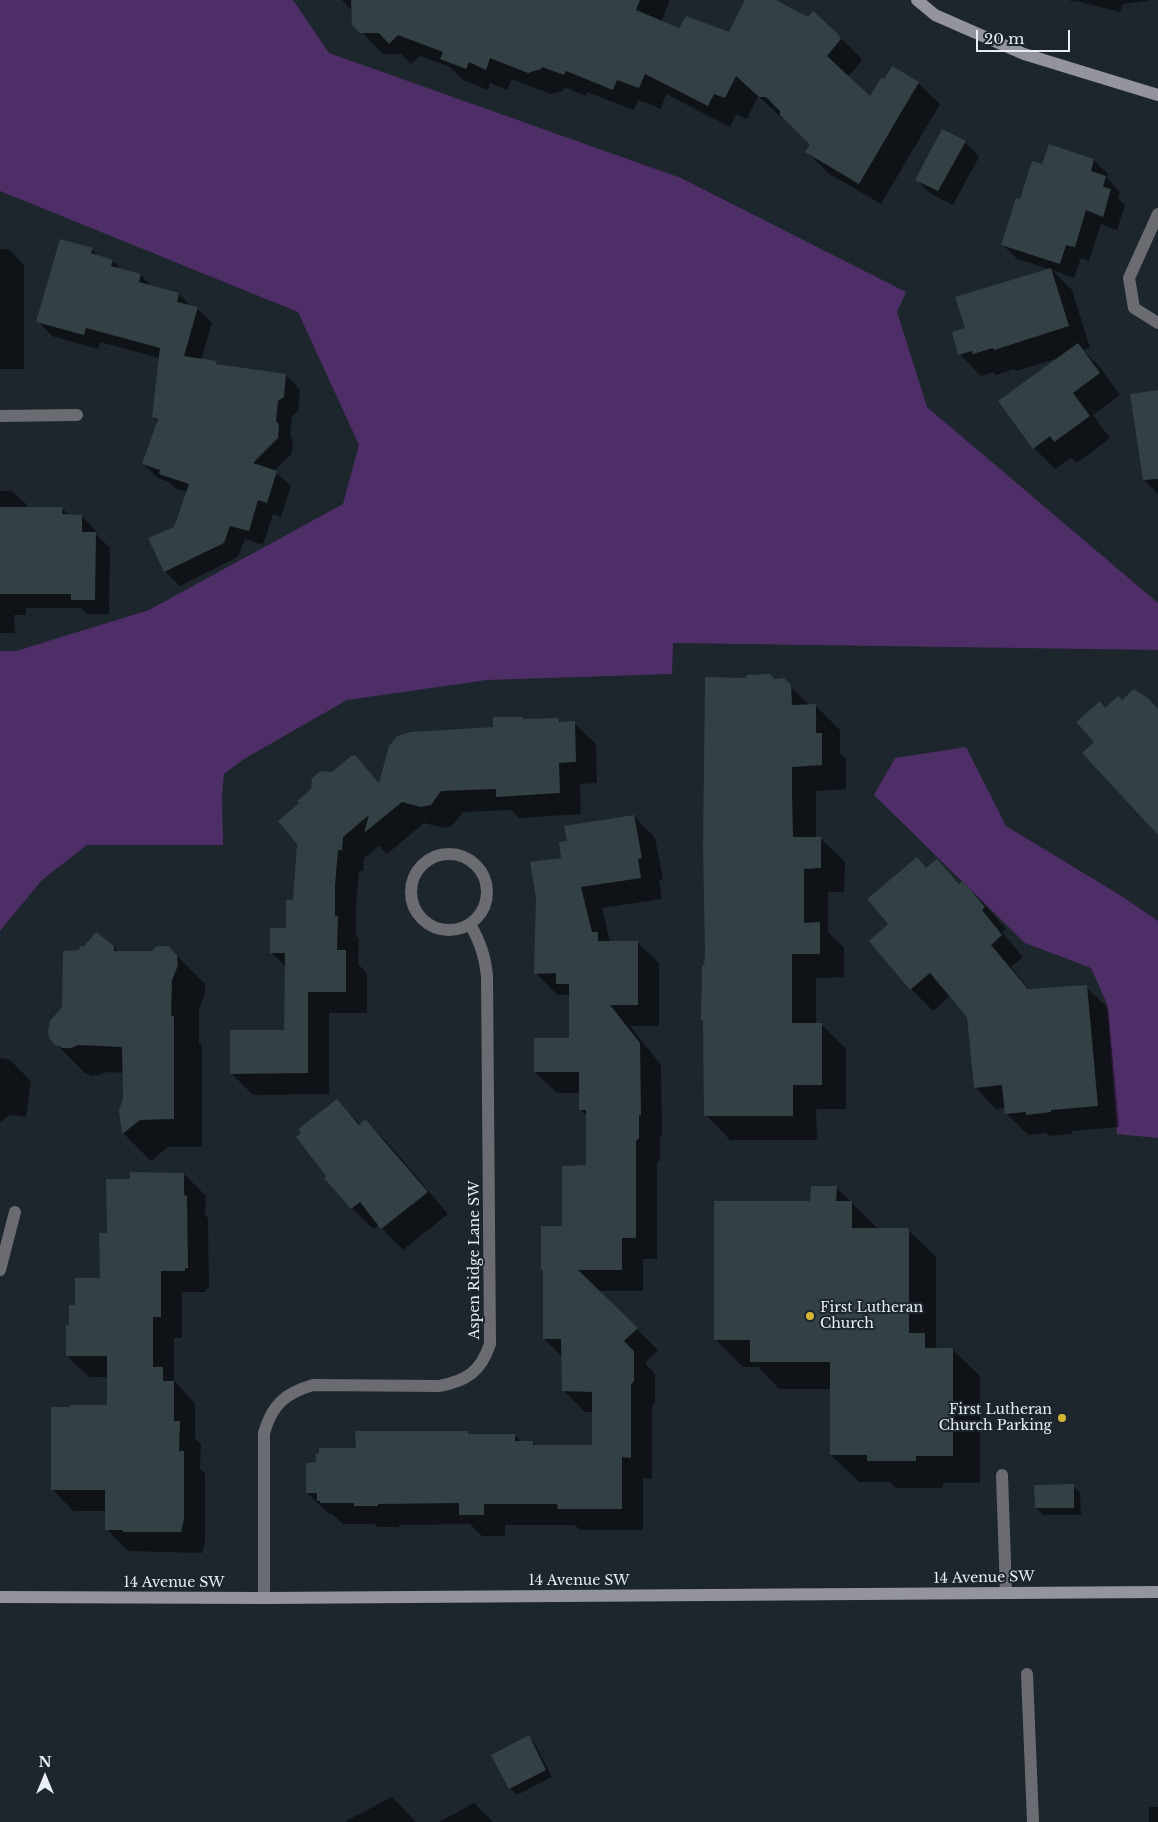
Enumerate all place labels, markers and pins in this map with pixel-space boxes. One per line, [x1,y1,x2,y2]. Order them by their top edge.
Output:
place label: First Lutheran Church [820,1300,923,1332]
marker: First Lutheran Church [804,1310,816,1322]
place label: First Lutheran Church Parking [939,1402,1052,1434]
marker: First Lutheran Church Parking [1056,1412,1068,1424]

